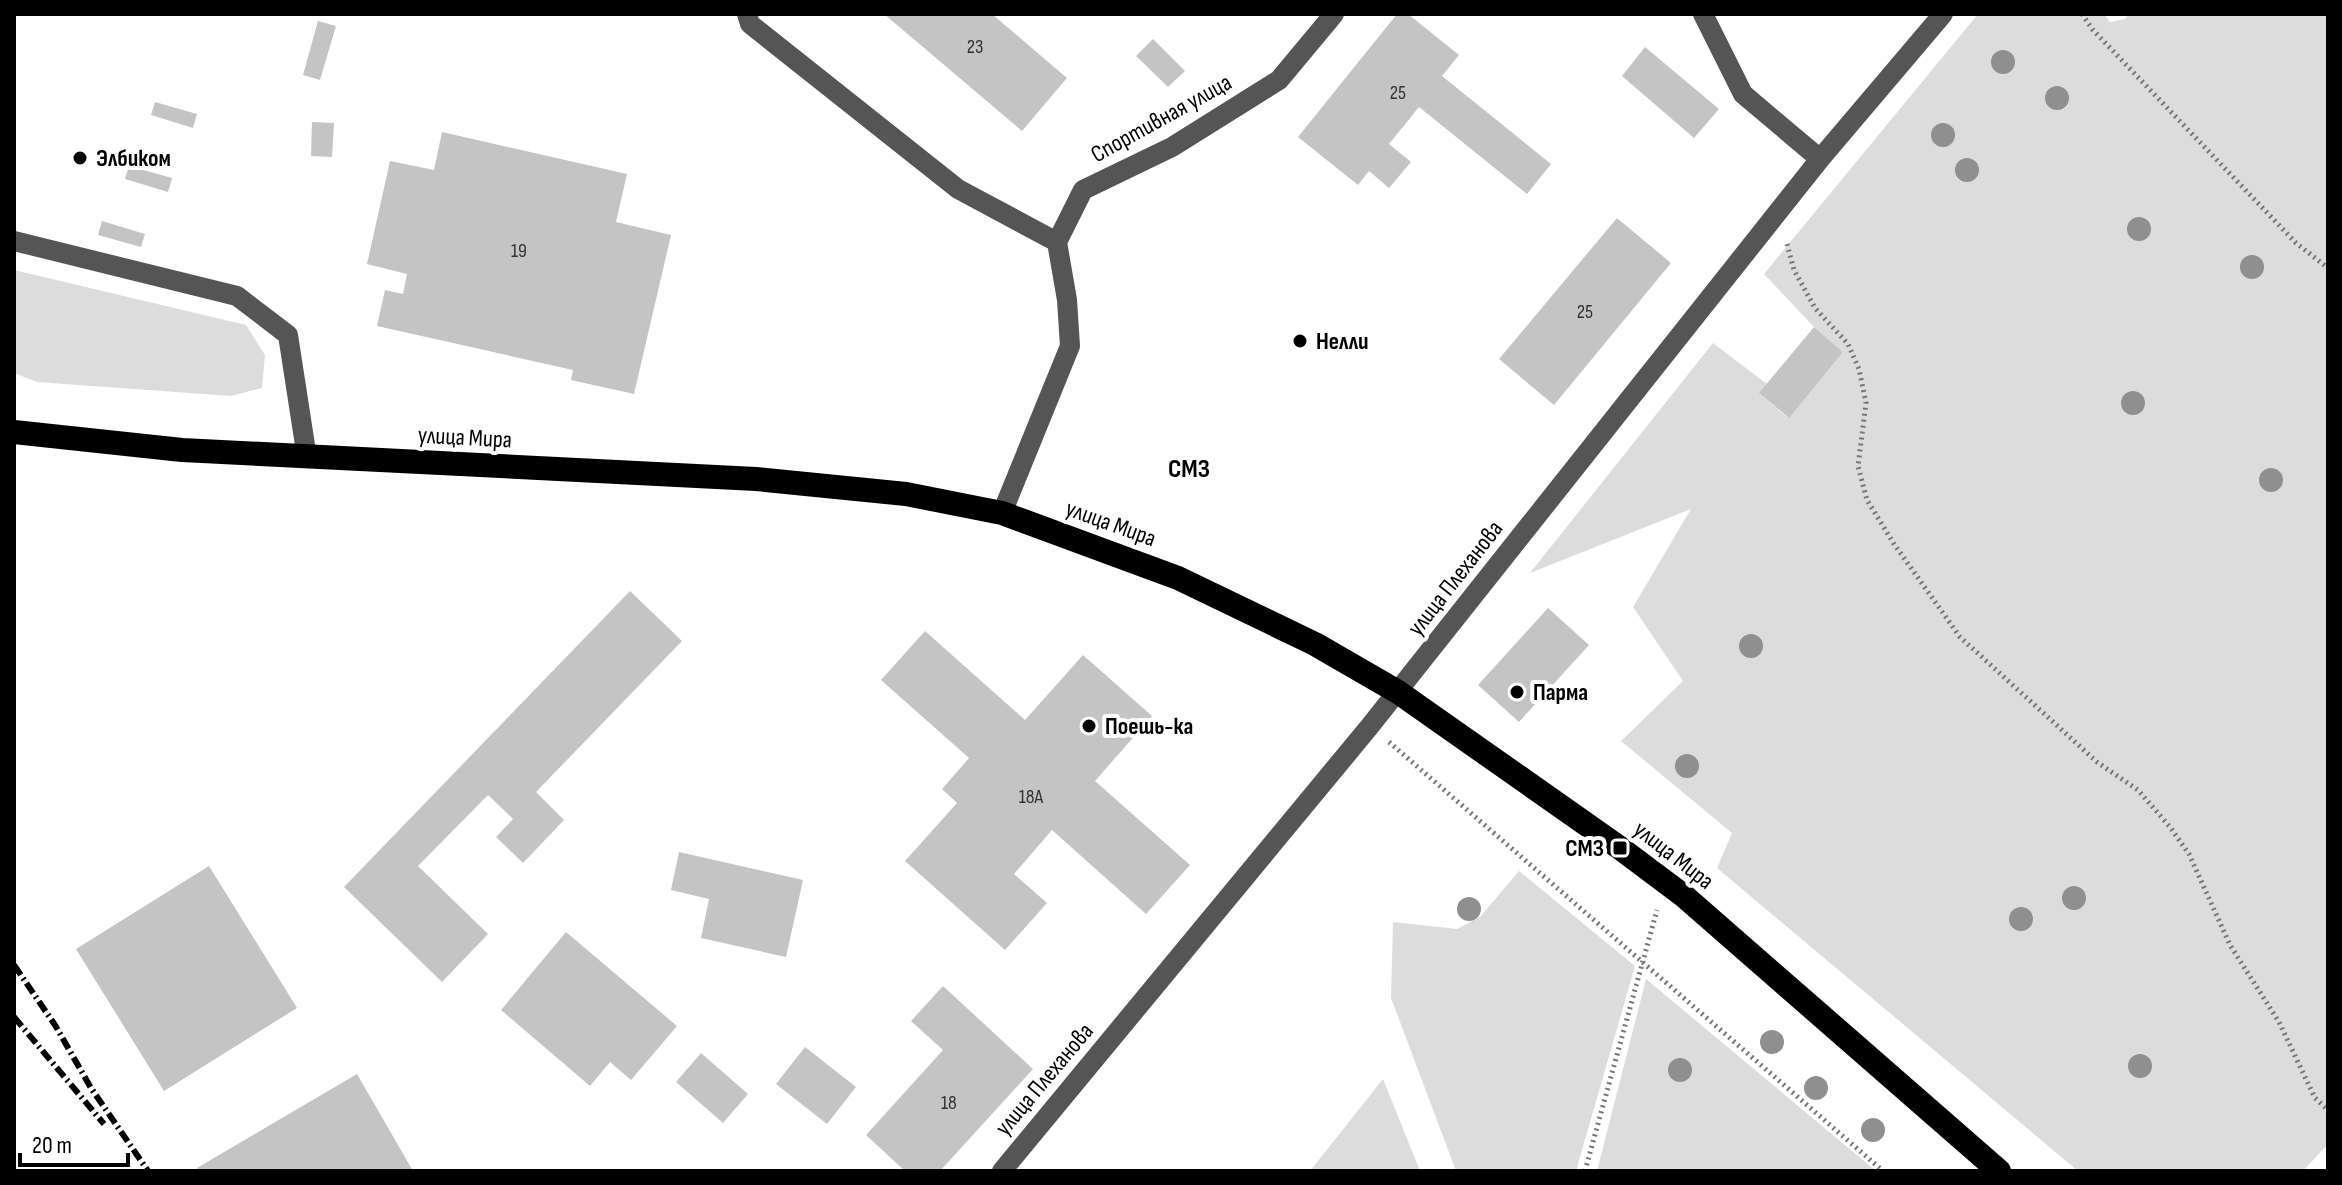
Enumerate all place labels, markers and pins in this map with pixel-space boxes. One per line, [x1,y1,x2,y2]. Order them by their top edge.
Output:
place label: Элбиком [96,144,171,173]
marker: Элбиком [71,149,89,167]
place label: Нелли [1316,327,1368,356]
marker: Нелли [1291,332,1309,350]
place label: Парма [1533,678,1588,707]
marker: Парма [1508,683,1526,701]
place label: Поешь-ка [1105,712,1193,741]
marker: Поешь-ка [1080,717,1098,735]
place label: СМЗ [1565,834,1604,863]
marker: СМЗ [1611,839,1629,857]

